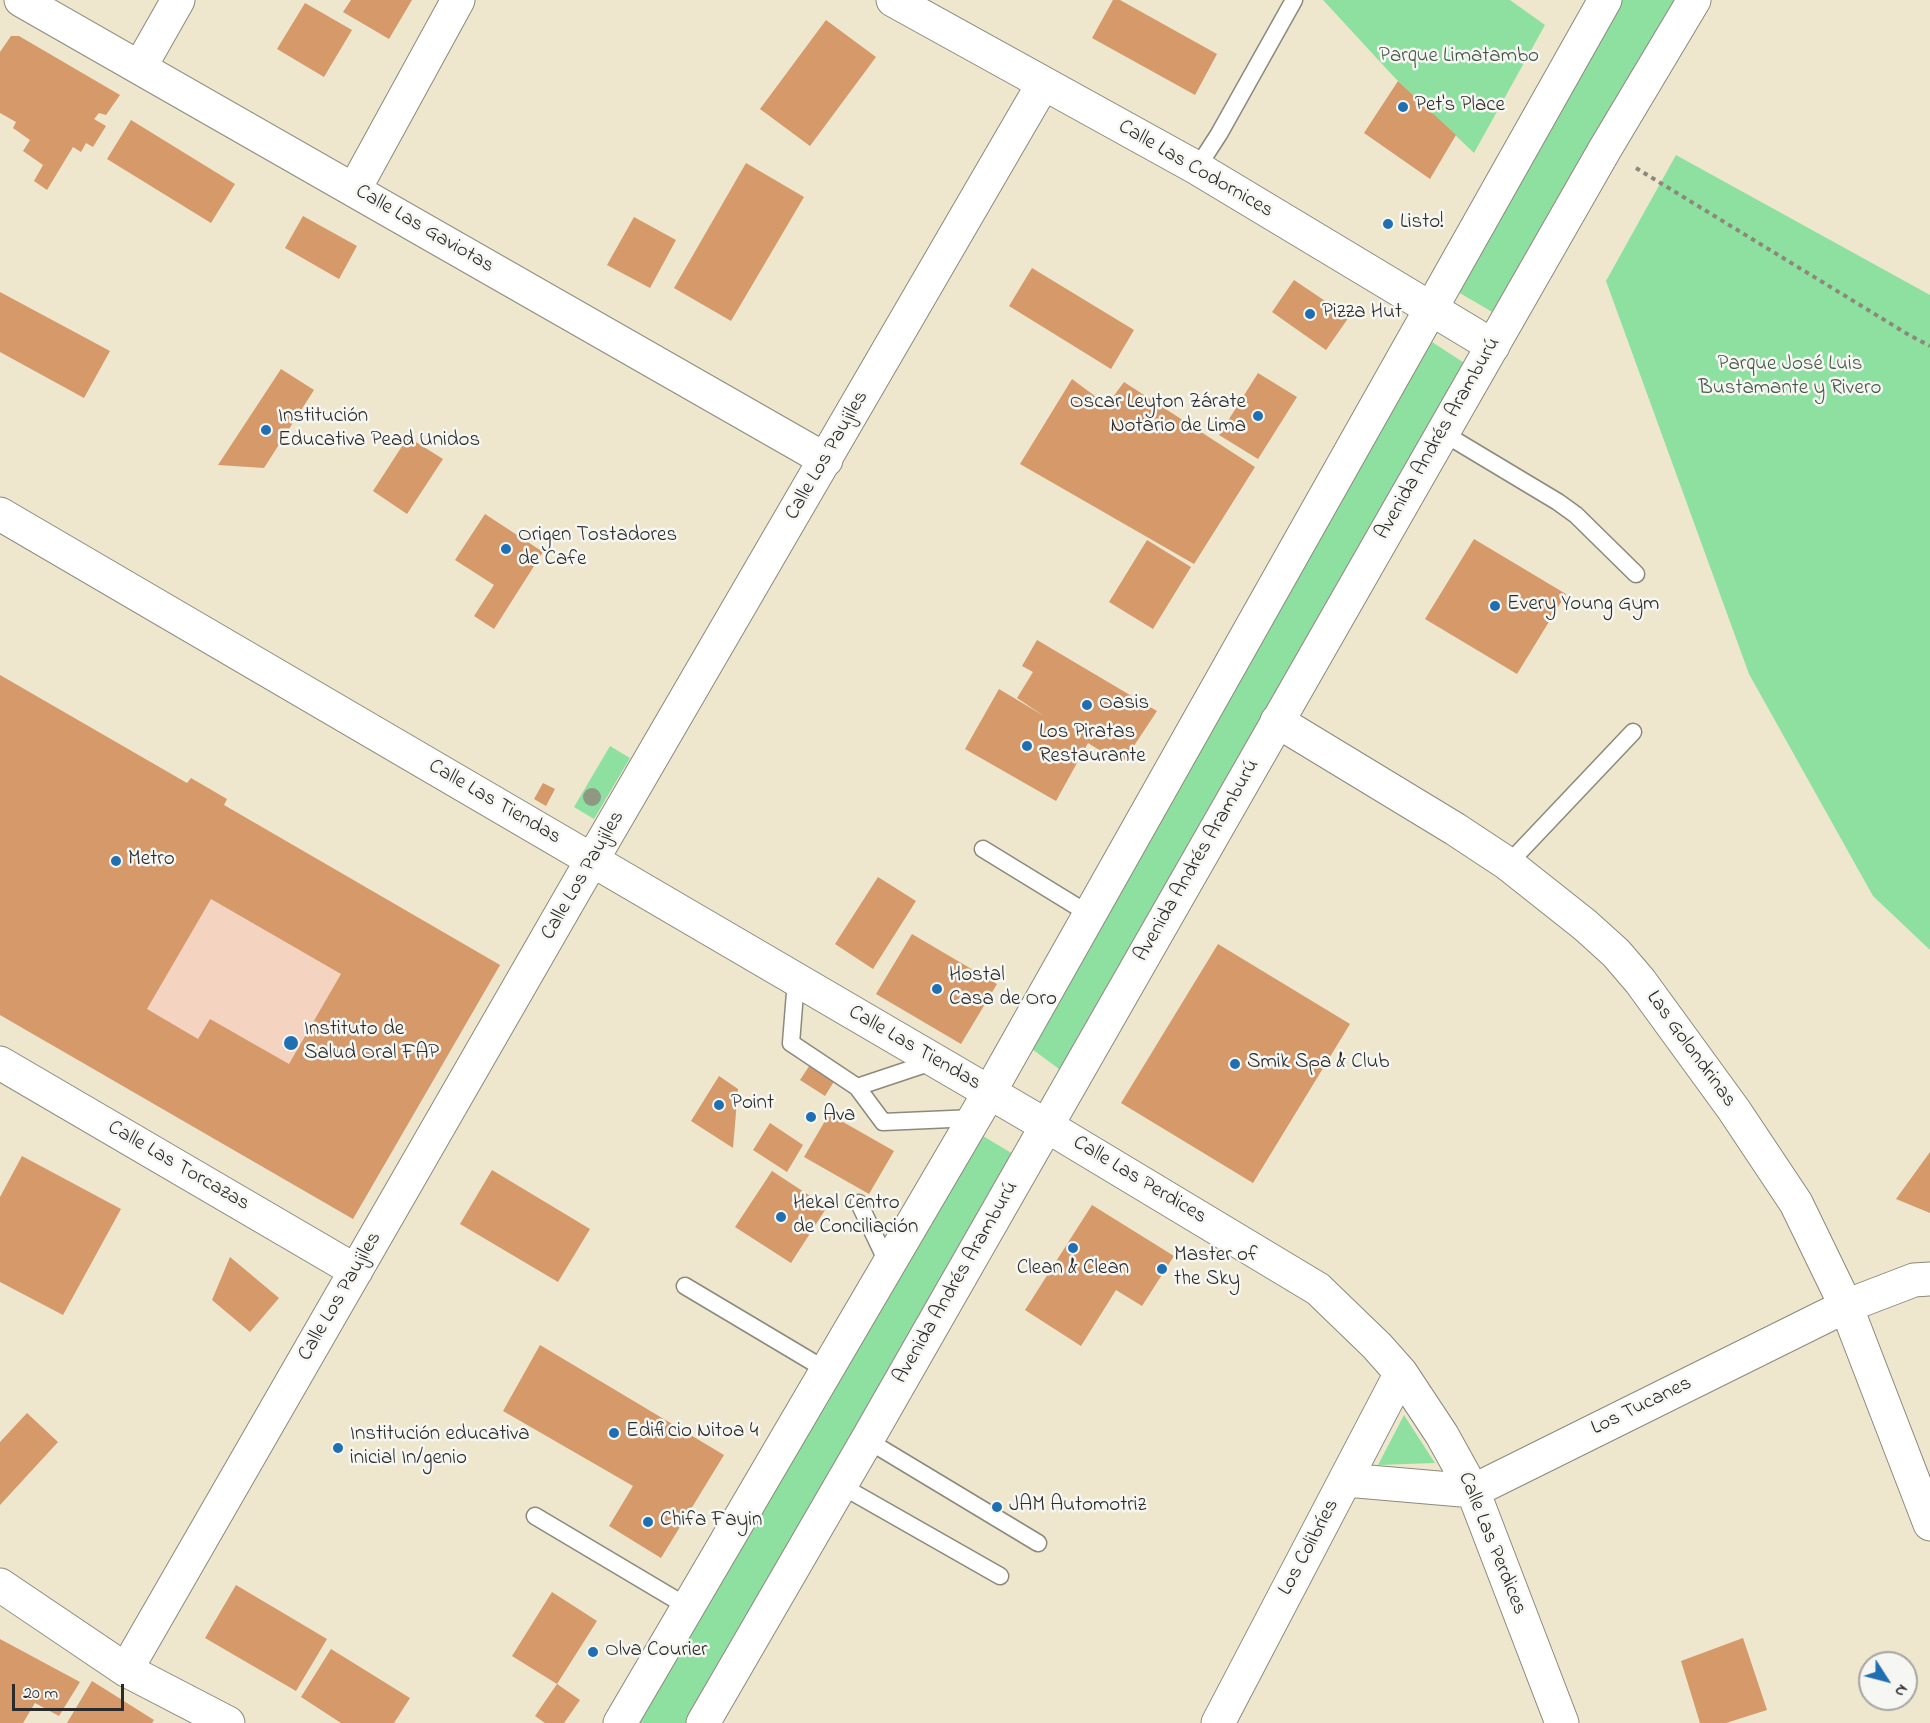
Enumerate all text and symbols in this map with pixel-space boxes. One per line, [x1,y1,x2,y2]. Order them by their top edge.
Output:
park label: Parque Limatambo [1379,45,1539,71]
place label: Pet's Place [1415,94,1505,120]
marker: Pet's Place [1396,100,1410,114]
street label: Calle Las Codornices [1113,115,1277,225]
street label: Calle Las Gaviotas [350,180,498,280]
place label: Listo! [1400,211,1443,237]
marker: Listo! [1381,217,1395,231]
place label: Pizza Hut [1322,301,1402,327]
marker: Pizza Hut [1303,307,1317,321]
street label: Avenida Andrés Aramburú [1371,333,1507,545]
park label: Parque José Luis Bustamante y Rivero [1699,353,1881,403]
street label: Calle Los Paujiles [781,387,875,525]
place label: Oscar Leyton Zárate Notario de Lima [1070,391,1246,441]
place label: Institución Educativa Pead Unidos [278,405,480,455]
marker: Oscar Leyton Zárate Notario de Lima [1251,409,1265,423]
marker: Institución Educativa Pead Unidos [259,423,273,437]
place label: Origen Tostadores de Cafe [518,524,677,574]
marker: Origen Tostadores de Cafe [499,542,513,556]
place label: Every Young Gym [1507,593,1659,619]
marker: Every Young Gym [1488,599,1502,613]
place label: Oasis [1099,692,1149,718]
marker: Oasis [1080,698,1094,712]
place label: Los Piratas Restaurante [1039,721,1146,771]
marker: Los Piratas Restaurante [1020,739,1034,753]
street label: Calle Las Tiendas [423,755,565,851]
street label: Avenida Andrés Aramburú [1130,755,1266,967]
street label: Calle Los Paujiles [537,807,631,945]
place label: Metro [128,848,175,874]
marker: Metro [109,854,123,868]
place label: Hostal Casa de Oro [949,964,1057,1014]
marker: Hostal Casa de Oro [930,982,944,996]
street label: Las Golondrinas [1639,987,1741,1113]
street label: Calle Las Tiendas [843,1001,985,1097]
place label: Instituto de Salud Oral FAP [304,1018,439,1068]
marker: Instituto de Salud Oral FAP [282,1034,300,1052]
place label: Smik Spa & Club [1247,1051,1389,1077]
marker: Smik Spa & Club [1228,1057,1242,1071]
place label: Point [731,1092,774,1118]
marker: Point [712,1098,726,1112]
place label: Ava [823,1104,855,1130]
marker: Ava [804,1110,818,1124]
street label: Calle Las Torcazas [103,1116,253,1218]
street label: Calle Las Perdices [1068,1131,1210,1231]
street label: Avenida Andrés Aramburú [889,1177,1025,1389]
place label: Hekal Centro de Conciliación [793,1192,918,1242]
marker: Hekal Centro de Conciliación [774,1210,788,1224]
street label: Calle Los Paujiles [294,1228,388,1366]
marker: Clean & Clean [1066,1241,1080,1255]
place label: Master of the Sky [1174,1244,1258,1294]
place label: Clean & Clean [1017,1257,1129,1283]
marker: Master of the Sky [1155,1262,1169,1276]
street label: Los Tucanes [1588,1372,1696,1442]
place label: Edificio Nitoa 4 [626,1420,758,1446]
place label: Institución educativa inicial In/genio [350,1423,530,1473]
marker: Edificio Nitoa 4 [607,1426,621,1440]
marker: Institución educativa inicial In/genio [331,1441,345,1455]
street label: Calle Las Perdices [1451,1469,1531,1619]
place label: JAM Automotriz [1009,1494,1146,1520]
street label: Los Colibríes [1274,1496,1346,1600]
marker: JAM Automotriz [990,1500,1004,1514]
place label: Chifa Fayin [660,1509,762,1535]
marker: Chifa Fayin [641,1515,655,1529]
place label: Olva Courier [605,1639,708,1665]
marker: Olva Courier [586,1645,600,1659]
north arrow [1858,1651,1918,1711]
scale bar [15,1672,128,1710]
text: N [1888,1679,1914,1702]
text: 20 m [23,1681,58,1707]

